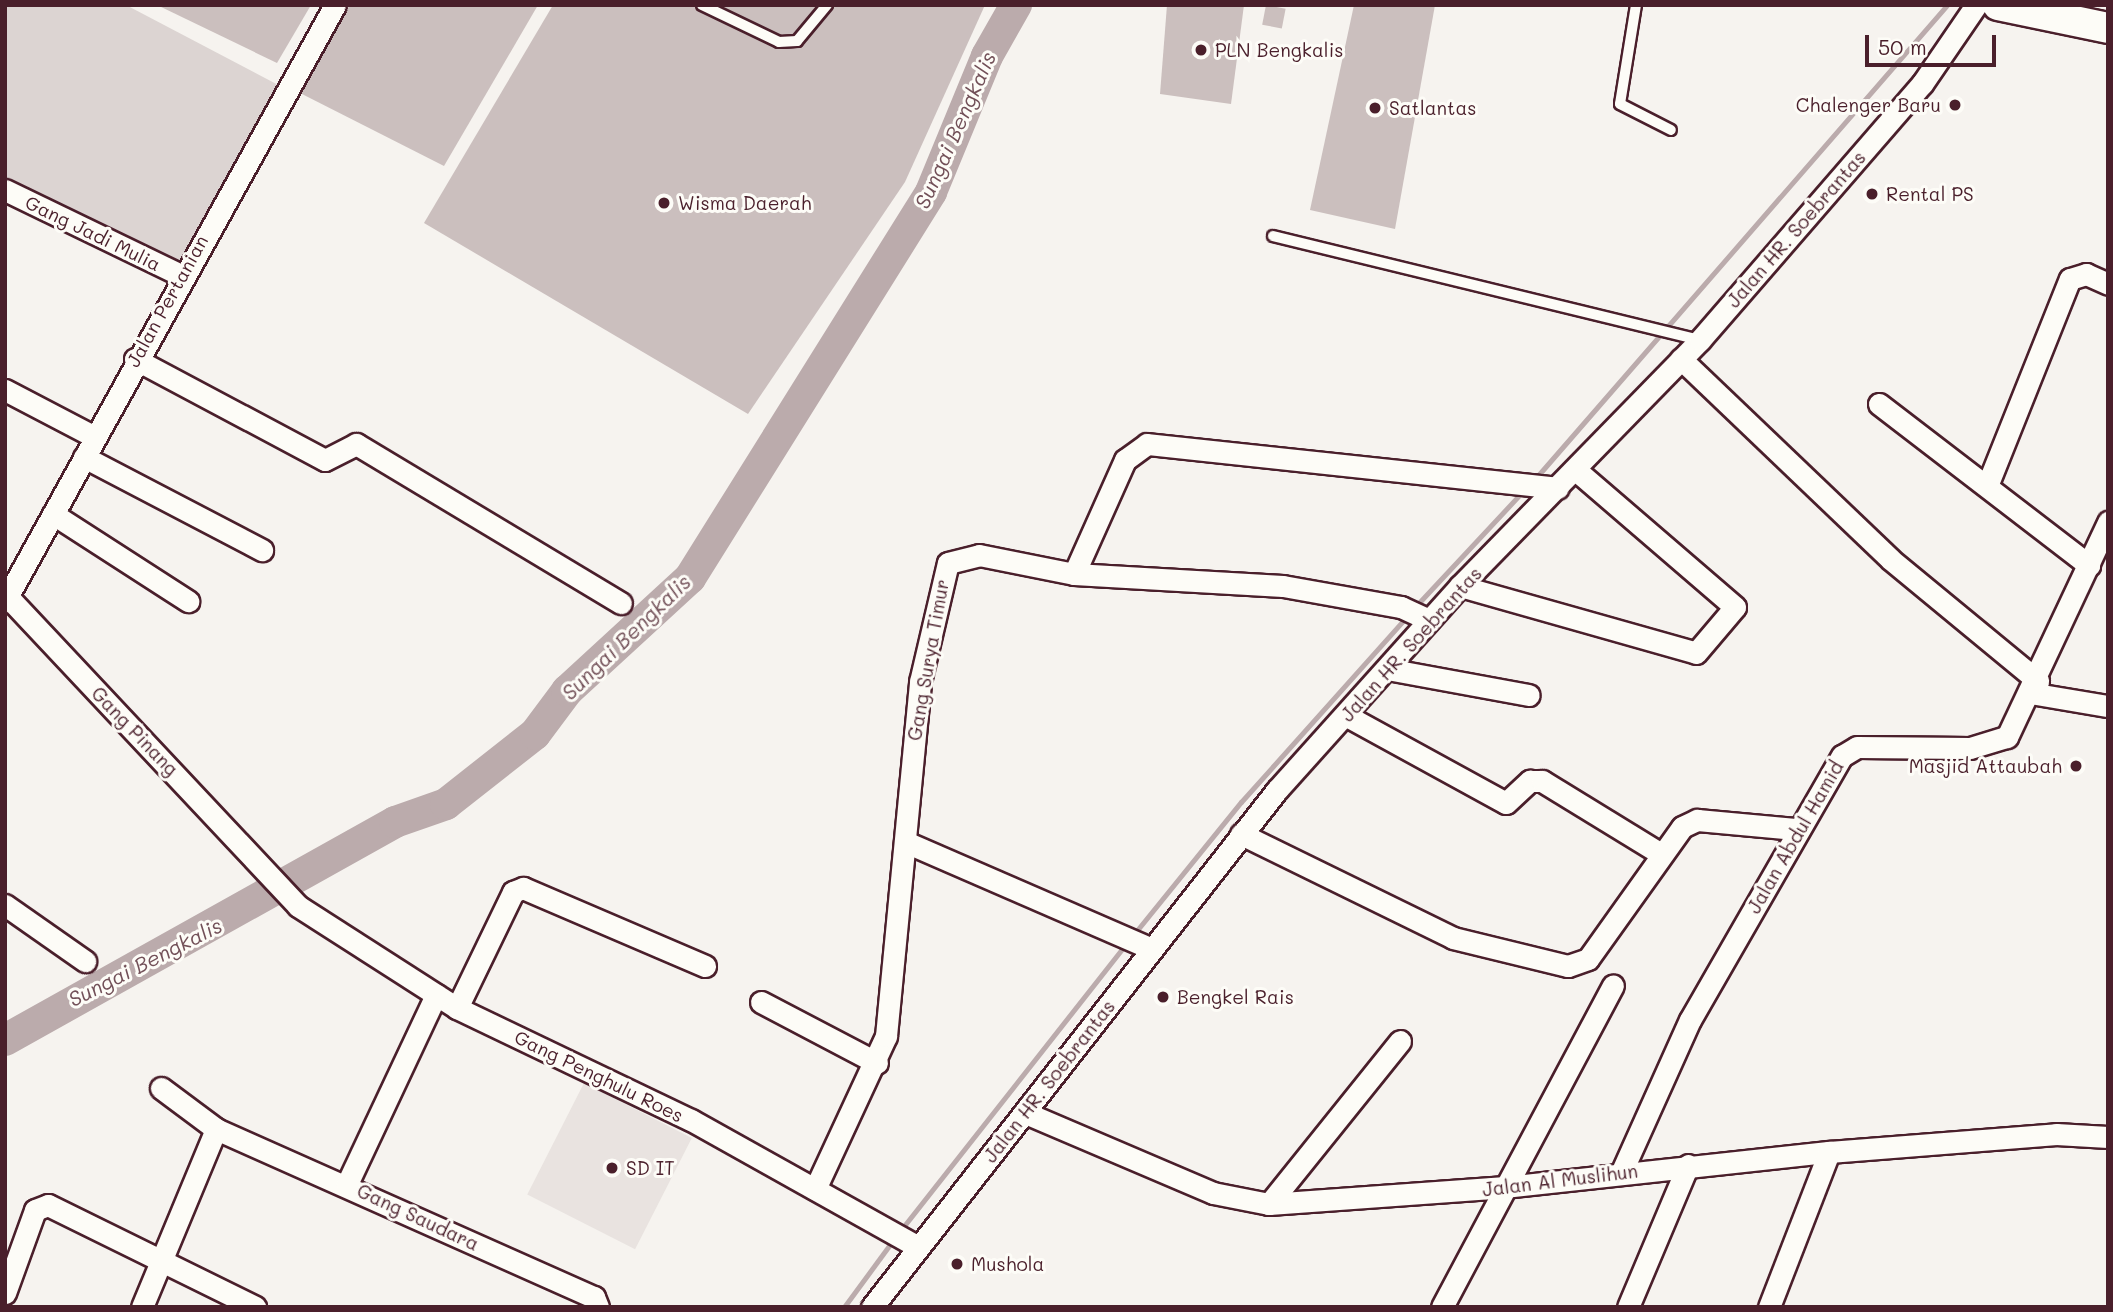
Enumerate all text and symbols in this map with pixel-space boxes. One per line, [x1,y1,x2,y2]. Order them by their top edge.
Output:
scale bar [1868,21,1999,65]
text: 50 m [1878,33,1927,60]
place label: PLN Bengkalis [1215,39,1344,61]
marker: PLN Bengkalis [1193,42,1209,58]
water label: Sungai Bengkalis [909,48,1001,212]
place label: Chalenger Baru [1796,94,1941,116]
place label: Satlantas [1389,97,1476,119]
marker: Chalenger Baru [1947,97,1963,113]
marker: Satlantas [1367,100,1383,116]
street label: Jalan HR. Soebrantas [1722,146,1870,312]
place label: Rental PS [1886,183,1974,205]
marker: Rental PS [1864,186,1880,202]
street label: Gang Jadi Mulia [22,190,164,276]
place label: Wisma Daerah [678,192,812,214]
marker: Wisma Daerah [656,195,672,211]
street label: Jalan Pertanian [121,231,213,371]
street label: Jalan HR. Soebrantas [1336,562,1486,726]
water label: Sungai Bengkalis [556,569,696,705]
street label: Gang Surya Timur [903,578,953,742]
street label: Gang Pinang [87,682,183,780]
place label: Masjid Attaubah [1909,755,2062,777]
street label: Jalan Abdul Hamid [1742,757,1848,917]
marker: Masjid Attaubah [2068,758,2084,774]
water label: Sungai Bengkalis [64,912,226,1012]
place label: Bengkel Rais [1177,986,1294,1008]
marker: Bengkel Rais [1155,989,1171,1005]
street label: Jalan HR. Soebrantas [978,995,1120,1167]
street label: Gang Penghulu Roes [511,1025,687,1127]
place label: SD IT [626,1157,675,1179]
street label: Jalan Al Muslihun [1481,1159,1639,1201]
marker: SD IT [604,1160,620,1176]
street label: Gang Saudara [353,1179,483,1255]
place label: Mushola [971,1253,1044,1275]
marker: Mushola [949,1256,965,1272]

